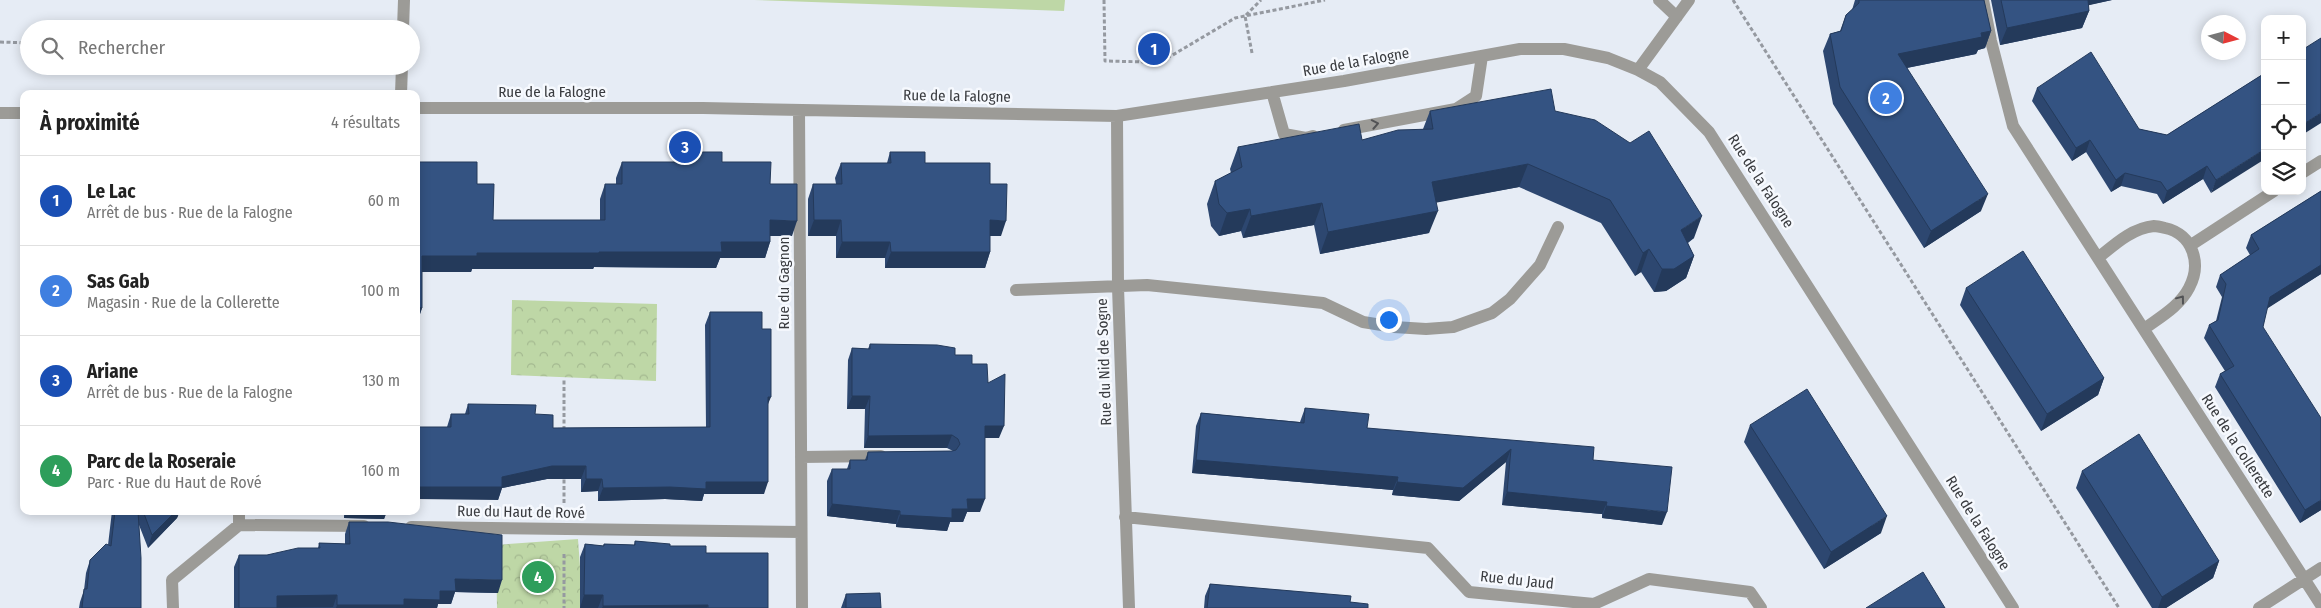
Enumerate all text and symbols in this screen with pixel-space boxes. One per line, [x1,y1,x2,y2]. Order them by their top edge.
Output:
north arrow [2201,15,2246,60]
map controls [2261,15,2306,195]
button: + [2261,15,2306,60]
search box [20,20,420,75]
pin: 1 [1138,30,1170,68]
icon: search [38,34,66,62]
text: Rechercher [78,36,165,59]
street label: Rue de la Falogne [1301,44,1411,80]
button: − [2261,60,2306,105]
pin: 2 [1870,79,1902,117]
street label: Rue de la Falogne [498,83,606,101]
street label: Rue de la Falogne [903,86,1011,106]
button: locate [2261,105,2306,150]
text: À proximité [40,110,140,136]
text: 4 résultats [331,113,400,132]
one-way arrow [1371,120,1380,130]
pin: 3 [669,128,701,166]
street label: Rue de la Falogne [1724,131,1798,231]
button: layers [2261,150,2306,195]
text: Le Lac [87,180,136,203]
text: 1 [53,191,59,210]
text: 60 m [368,191,400,210]
text: Arrêt de bus · Rue de la Falogne [87,203,293,222]
street label: Rue du Gagnon [775,237,793,329]
text: Sas Gab [87,270,149,293]
text: 2 [52,281,60,300]
text: 100 m [361,281,400,300]
text: Magasin · Rue de la Collerette [87,293,280,312]
one-way arrow [2175,295,2184,305]
street label: Rue du Nid de Sogne [1093,298,1115,426]
your location [1376,307,1402,333]
text: Ariane [87,360,138,383]
text: 3 [52,371,60,390]
text: 130 m [362,371,400,390]
text: Arrêt de bus · Rue de la Falogne [87,383,293,402]
street label: Rue de la Collerette [2198,391,2278,501]
text: Parc de la Roseraie [87,450,236,473]
text: 4 [52,461,60,480]
text: 160 m [361,461,400,480]
text: Parc · Rue du Haut de Rové [87,473,262,492]
street label: Rue de la Falogne [1942,473,2014,573]
street label: Rue du Haut de Rové [457,502,585,522]
pin: 4 [522,558,554,596]
street label: Rue du Jaud [1479,567,1555,593]

